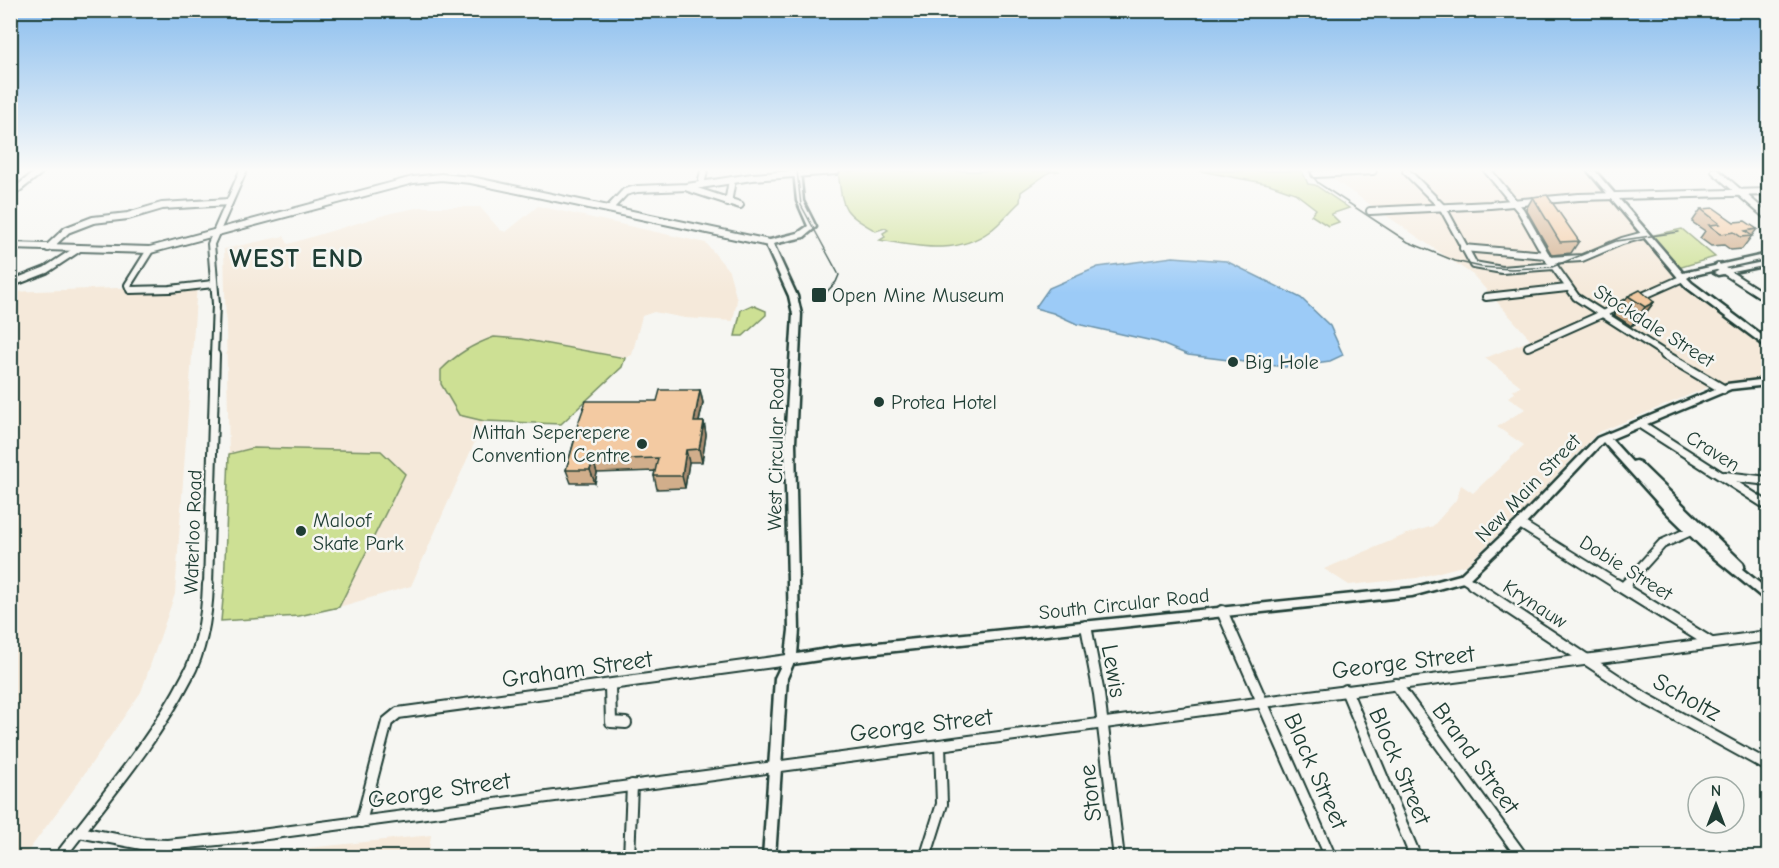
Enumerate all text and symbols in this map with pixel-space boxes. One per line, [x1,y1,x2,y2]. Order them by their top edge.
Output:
district label: WEST END [229,244,365,274]
street label: Stockdale Street [1589,280,1720,373]
place label: Open Mine Museum [832,284,1004,307]
marker: Open Mine Museum [810,286,828,304]
place label: Big Hole [1245,351,1319,374]
marker: Big Hole [1226,355,1240,369]
street label: West Circular Road [763,367,789,531]
place label: Protea Hotel [891,391,997,414]
marker: Protea Hotel [872,395,886,409]
place label: Mittah Seperepere Convention Centre [472,421,630,467]
street label: Craven [1682,426,1744,476]
street label: New Main Street [1471,428,1586,547]
marker: Mittah Seperepere Convention Centre [635,437,649,451]
street label: Waterloo Road [179,469,207,595]
place label: Maloof Skate Park [313,509,404,555]
marker: Maloof Skate Park [294,524,308,538]
street label: Dobie Street [1575,530,1678,606]
street label: Krynauw [1499,575,1571,633]
street label: South Circular Road [1038,584,1210,624]
street label: George Street [1330,639,1477,685]
street label: Lewis [1096,642,1132,700]
street label: Graham Street [500,644,655,693]
street label: Scholtz [1648,667,1726,727]
street label: Brand Street [1426,697,1526,820]
street label: George Street [848,702,995,748]
street label: Block Street [1363,703,1438,830]
street label: Black Street [1278,709,1354,834]
street label: Stone [1073,763,1107,823]
street label: George Street [366,766,513,814]
north arrow [1686,775,1746,835]
text: N [1711,782,1721,800]

